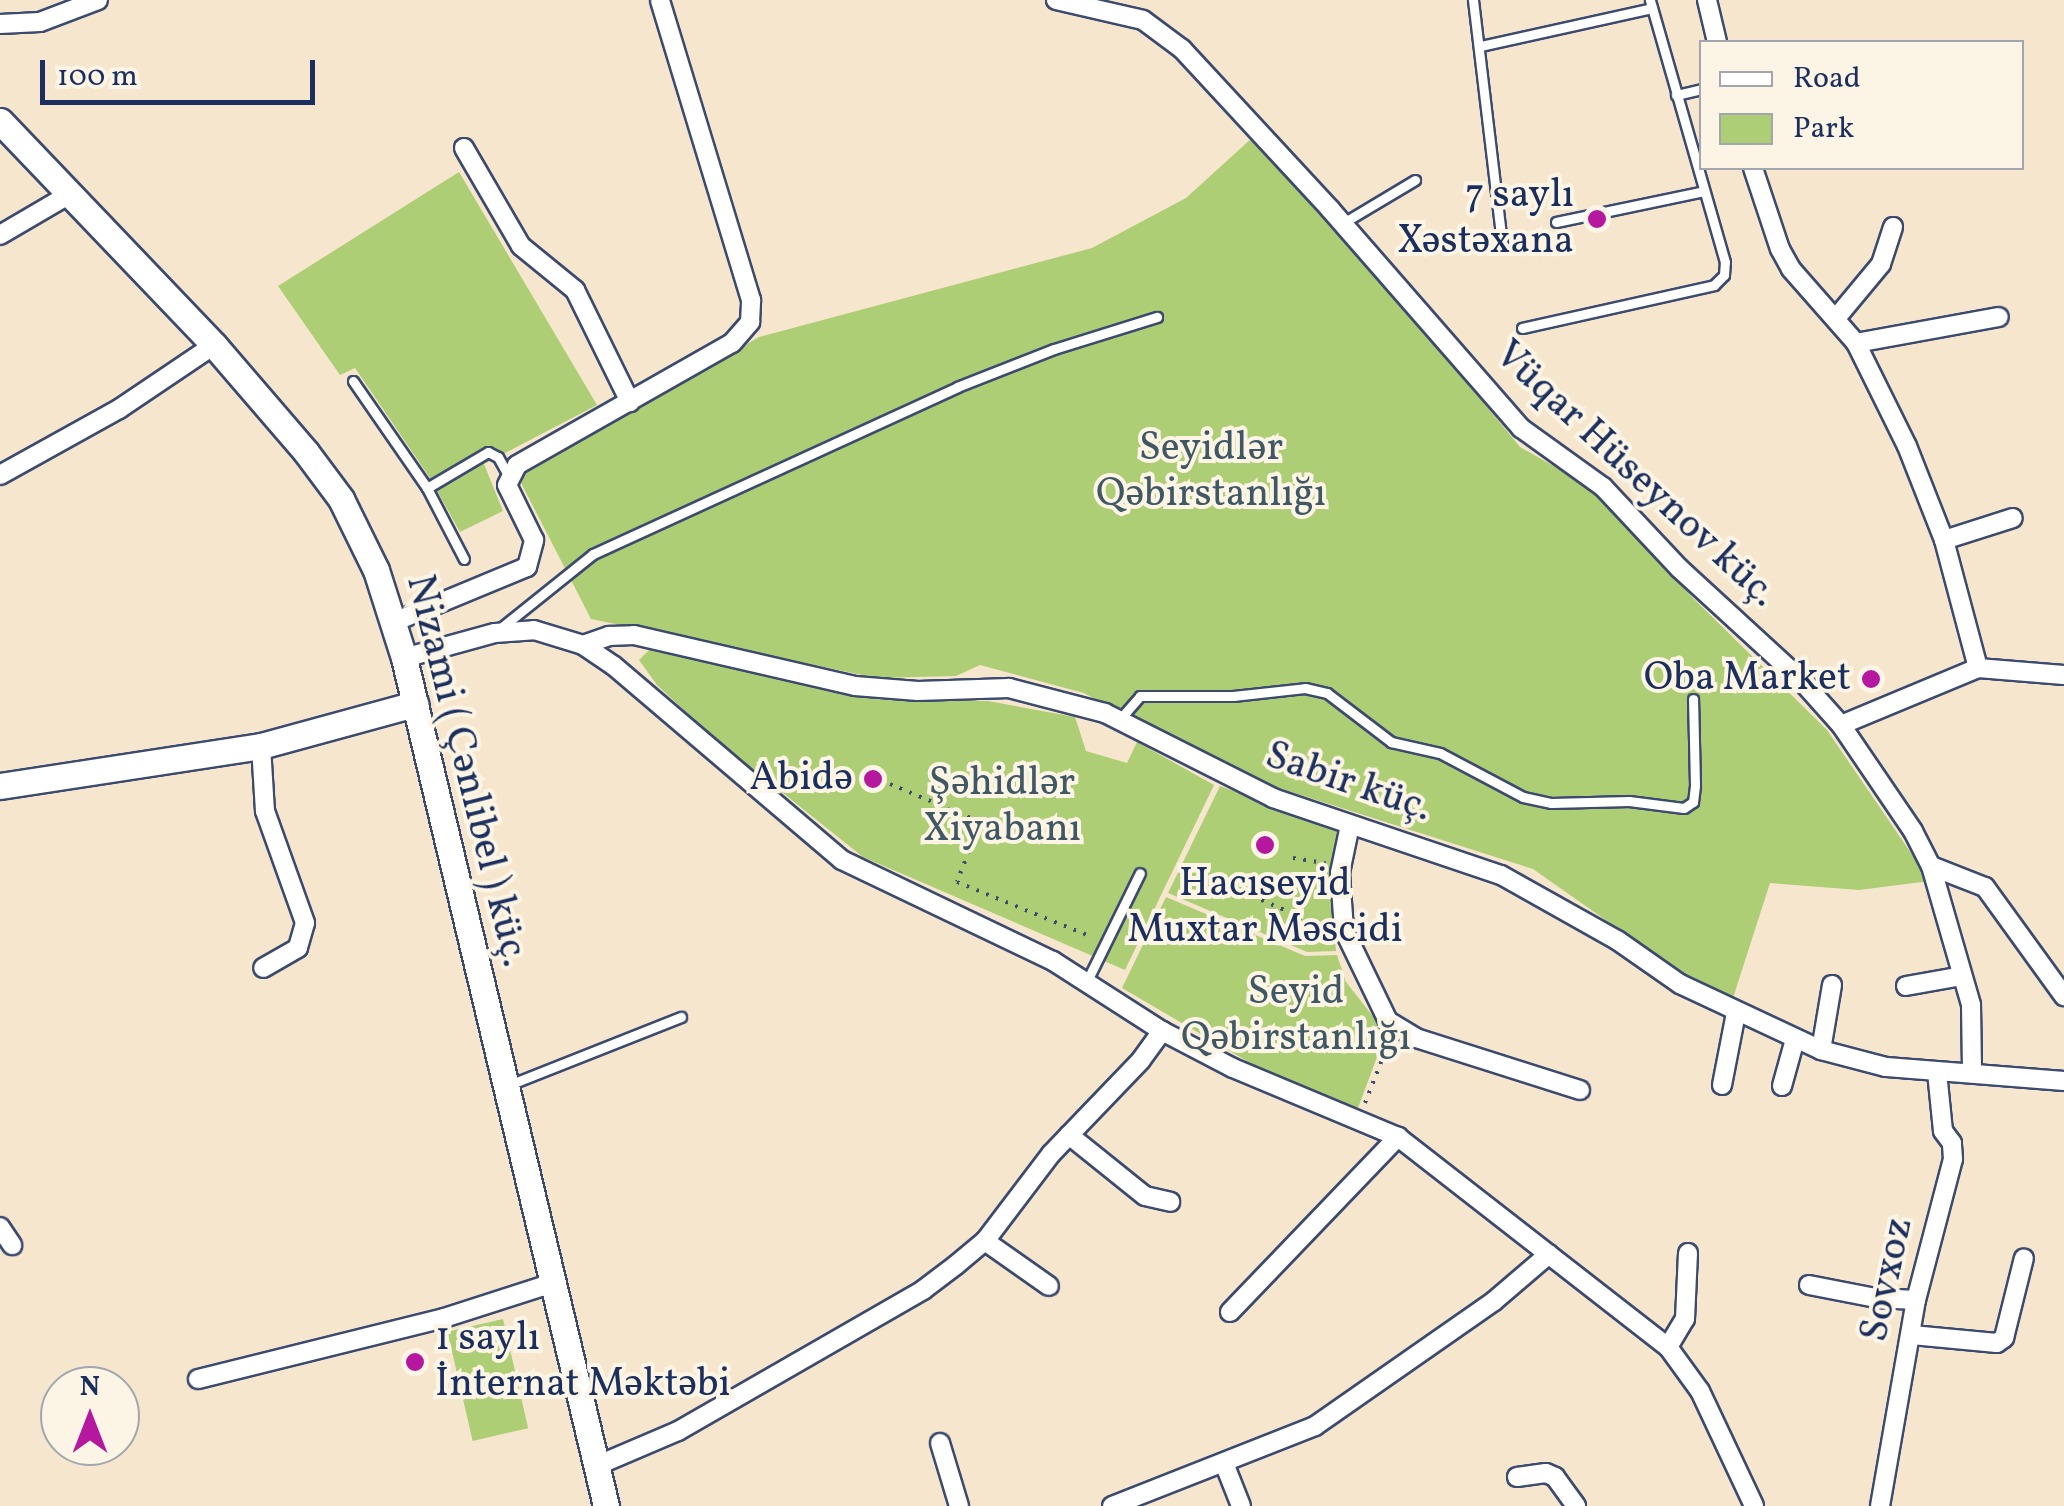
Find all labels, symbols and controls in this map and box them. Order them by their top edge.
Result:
scale bar [45,40,320,102]
legend [1699,40,2024,170]
text: 100 m [57,56,138,98]
text: Road [1793,58,1861,100]
text: Park [1793,108,1854,150]
place label: 7 saylı Xəstəxana [1397,172,1574,266]
marker: 7 saylı Xəstəxana [1584,206,1610,232]
street label: Vüqar Hüseynov küç. [1483,331,1787,619]
park label: Seyidlər Qəbirstanlığı [1096,425,1326,519]
street label: Nizami ( Çənlibel ) küç. [394,570,538,972]
place label: Oba Market [1644,655,1851,703]
marker: Oba Market [1860,668,1882,690]
street label: Sabir küç. [1259,732,1437,834]
place label: Abidə [749,755,853,803]
park label: Şəhidlər Xiyabanı [923,760,1081,854]
marker: Abidə [862,768,884,790]
marker: Hacıseyid Muxtar Məscidi [1254,834,1276,856]
place label: Hacıseyid Muxtar Məscidi [1127,861,1403,955]
park label: Seyid Qəbirstanlığı [1181,969,1411,1063]
street label: Sovxoz [1851,1214,1925,1346]
place label: 1 saylı İnternat Məktəbi [435,1315,731,1409]
marker: 1 saylı İnternat Məktəbi [404,1351,426,1373]
north arrow [40,1366,140,1466]
text: N [80,1368,100,1407]

